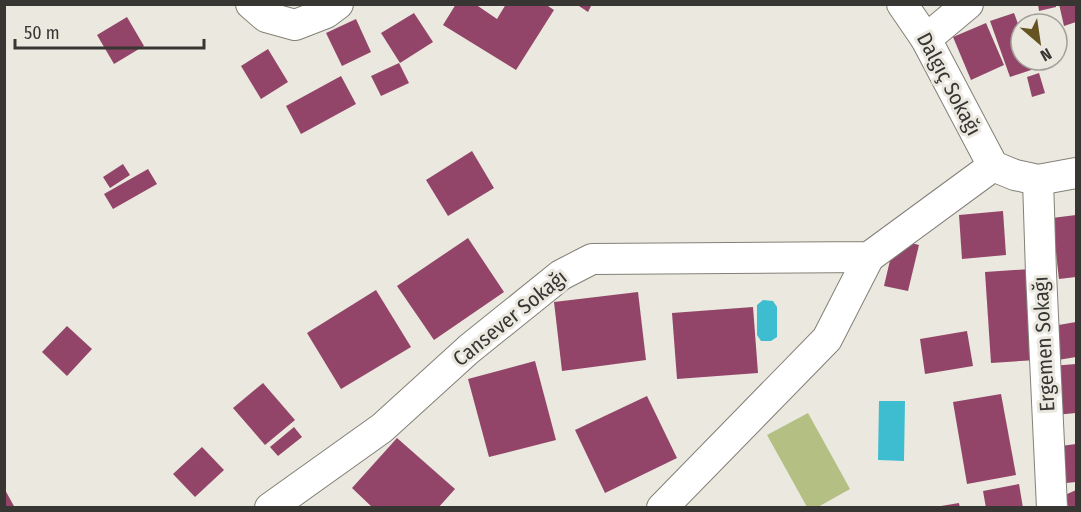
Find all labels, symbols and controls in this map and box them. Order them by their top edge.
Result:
scale bar [15,12,204,50]
north arrow [1009,12,1069,72]
text: 50 m [24,22,60,44]
street label: Dalgıç Sokağı [911,28,987,140]
text: N [1037,44,1055,65]
street label: Cansever Sokağı [448,264,572,372]
street label: Ergemen Sokağı [1027,276,1061,412]

